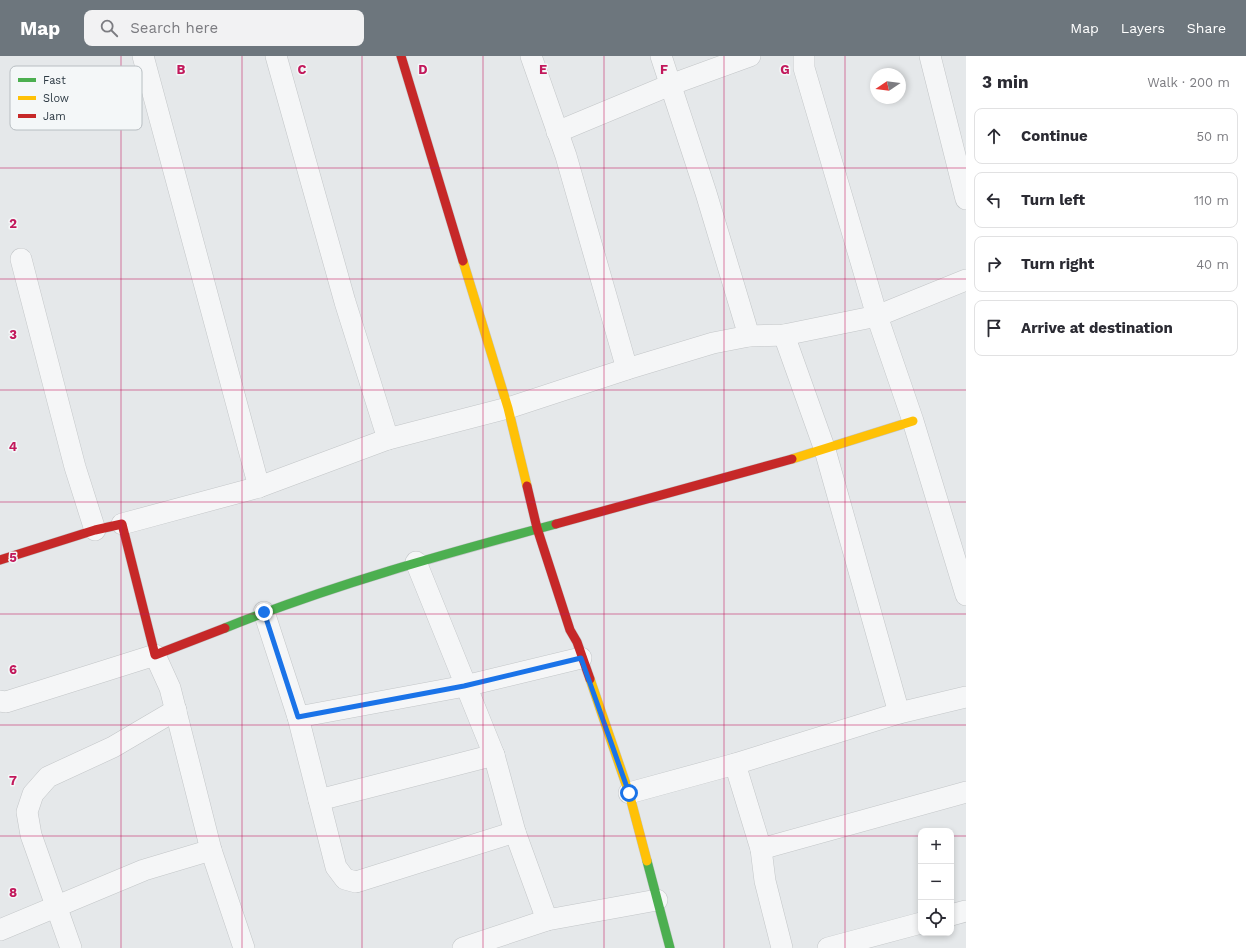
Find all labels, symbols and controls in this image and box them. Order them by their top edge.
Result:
search box [84,10,364,46]
text: Map [20,17,60,40]
icon: search [98,17,120,39]
text: Search here [130,19,218,37]
text: Map [1070,20,1099,36]
text: Layers [1121,20,1165,36]
text: Share [1187,20,1226,36]
text: B [177,62,186,77]
text: C [298,62,307,77]
text: D [418,62,428,77]
text: E [539,62,547,77]
text: F [660,62,668,77]
text: G [780,62,790,77]
legend [10,66,142,130]
north arrow [870,68,906,104]
text: 3 min [982,72,1028,92]
text: Fast [43,74,66,87]
text: Walk · 200 m [1147,75,1230,90]
text: Slow [43,92,69,105]
text: Jam [43,110,66,123]
icon: ahead [983,125,1005,147]
text: Continue [1021,127,1088,145]
text: 50 m [1197,129,1229,144]
icon: left [983,189,1005,211]
text: Turn left [1021,191,1085,209]
text: 110 m [1194,193,1229,208]
text: 2 [9,216,17,231]
icon: right [983,253,1005,275]
text: Turn right [1021,255,1094,273]
text: 40 m [1196,257,1229,272]
icon: arrive [983,317,1005,339]
text: Arrive at destination [1021,319,1173,337]
text: 3 [9,327,17,342]
text: 4 [9,439,18,454]
text: 5 [9,550,17,565]
route end [255,603,273,621]
text: 6 [9,662,17,677]
text: 7 [9,773,17,788]
route start [620,784,638,802]
map controls [918,828,954,936]
button: + [918,828,954,864]
button: − [918,864,954,900]
text: 8 [9,885,17,900]
button: locate [918,900,954,936]

